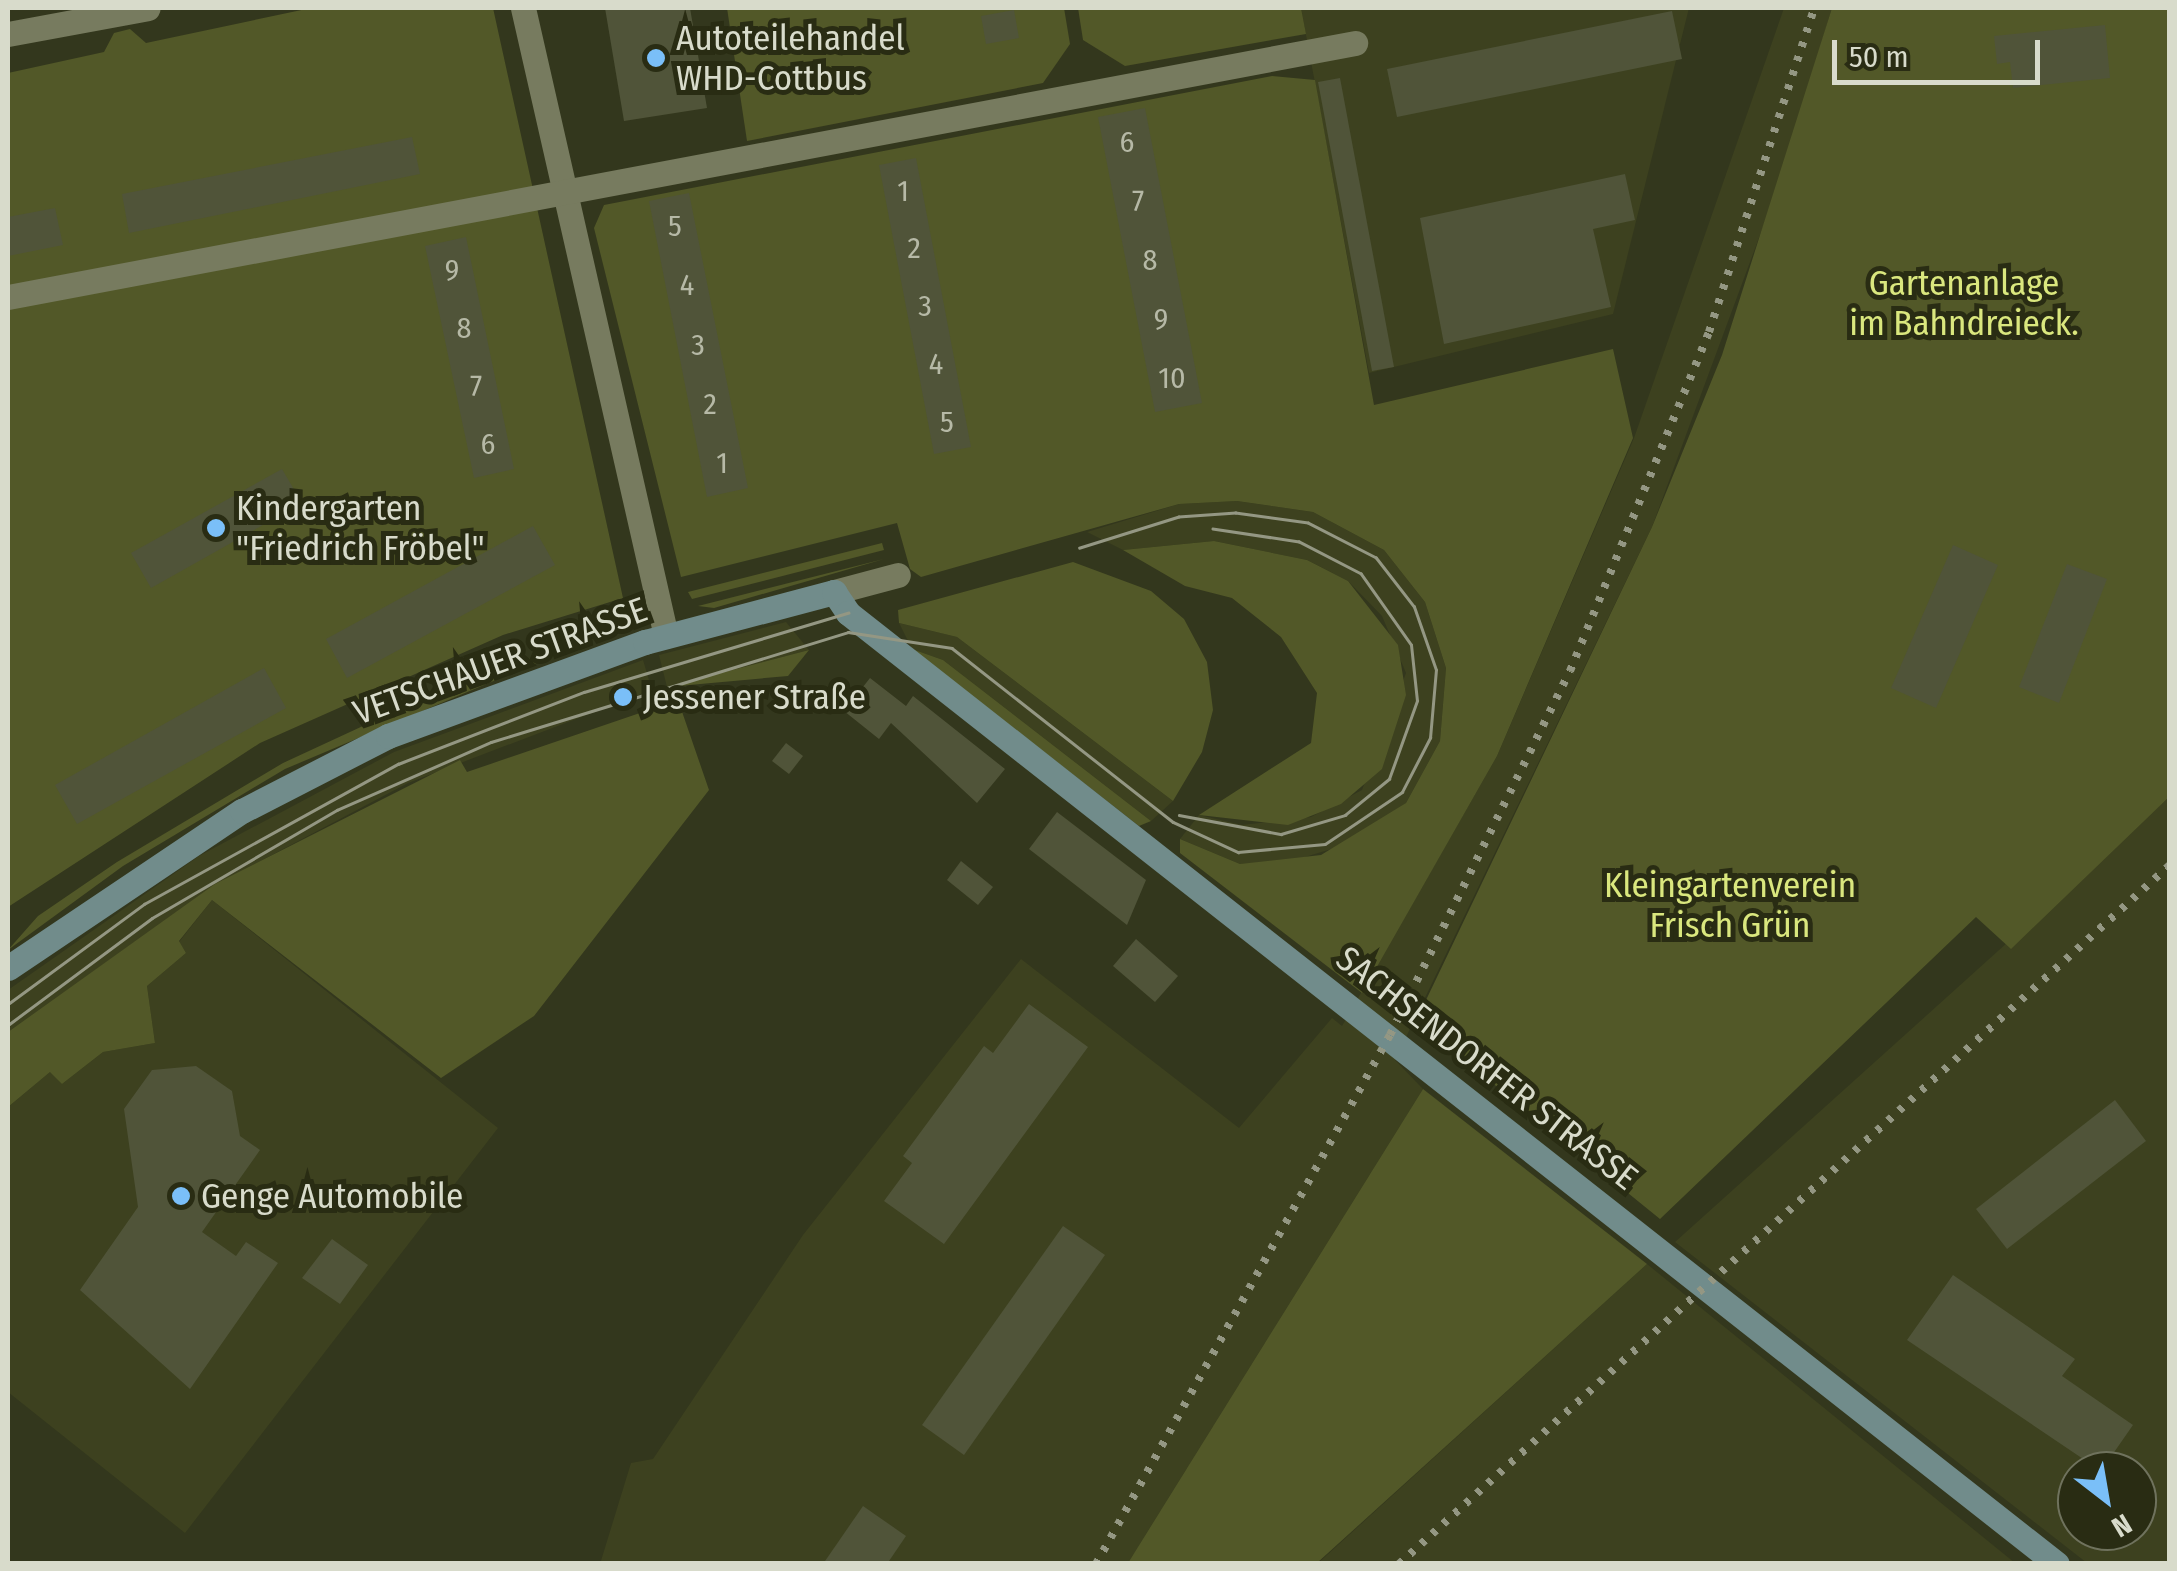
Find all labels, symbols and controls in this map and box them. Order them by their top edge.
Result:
place label: Autoteilehandel WHD-Cottbus [676,17,905,99]
scale bar [1837,20,2044,82]
text: 50 m [1849,39,1909,75]
marker: Autoteilehandel WHD-Cottbus [645,47,667,69]
house number: 6 [1120,124,1134,160]
house number: 1 [897,173,909,209]
house number: 7 [1132,183,1144,219]
house number: 5 [668,208,682,244]
house number: 2 [907,230,921,266]
house number: 8 [1143,242,1157,278]
house number: 9 [445,252,459,288]
park label: Gartenanlage im Bahndreieck. [1849,262,2079,344]
house number: 4 [680,267,694,303]
house number: 3 [918,288,932,324]
house number: 9 [1154,301,1168,337]
house number: 8 [457,310,471,346]
house number: 3 [691,327,705,363]
house number: 4 [929,346,943,382]
house number: 10 [1158,360,1186,396]
house number: 7 [470,368,482,404]
house number: 2 [703,386,717,422]
house number: 5 [940,404,954,440]
house number: 6 [481,426,495,462]
house number: 1 [716,445,728,481]
place label: Kindergarten "Friedrich Fröbel" [236,487,485,569]
marker: Kindergarten "Friedrich Fröbel" [205,517,227,539]
street label: VETSCHAUER STRASSE [347,588,653,734]
place label: Jessener Straße [643,676,866,718]
marker: Jessener Straße [612,686,634,708]
park label: Kleingartenverein Frisch Grün [1604,864,1856,946]
street label: SACHSENDORFER STRASSE [1328,937,1646,1199]
place label: Genge Automobile [201,1175,463,1217]
marker: Genge Automobile [170,1185,192,1207]
north arrow [2057,1451,2157,1551]
text: N [2106,1507,2137,1544]

